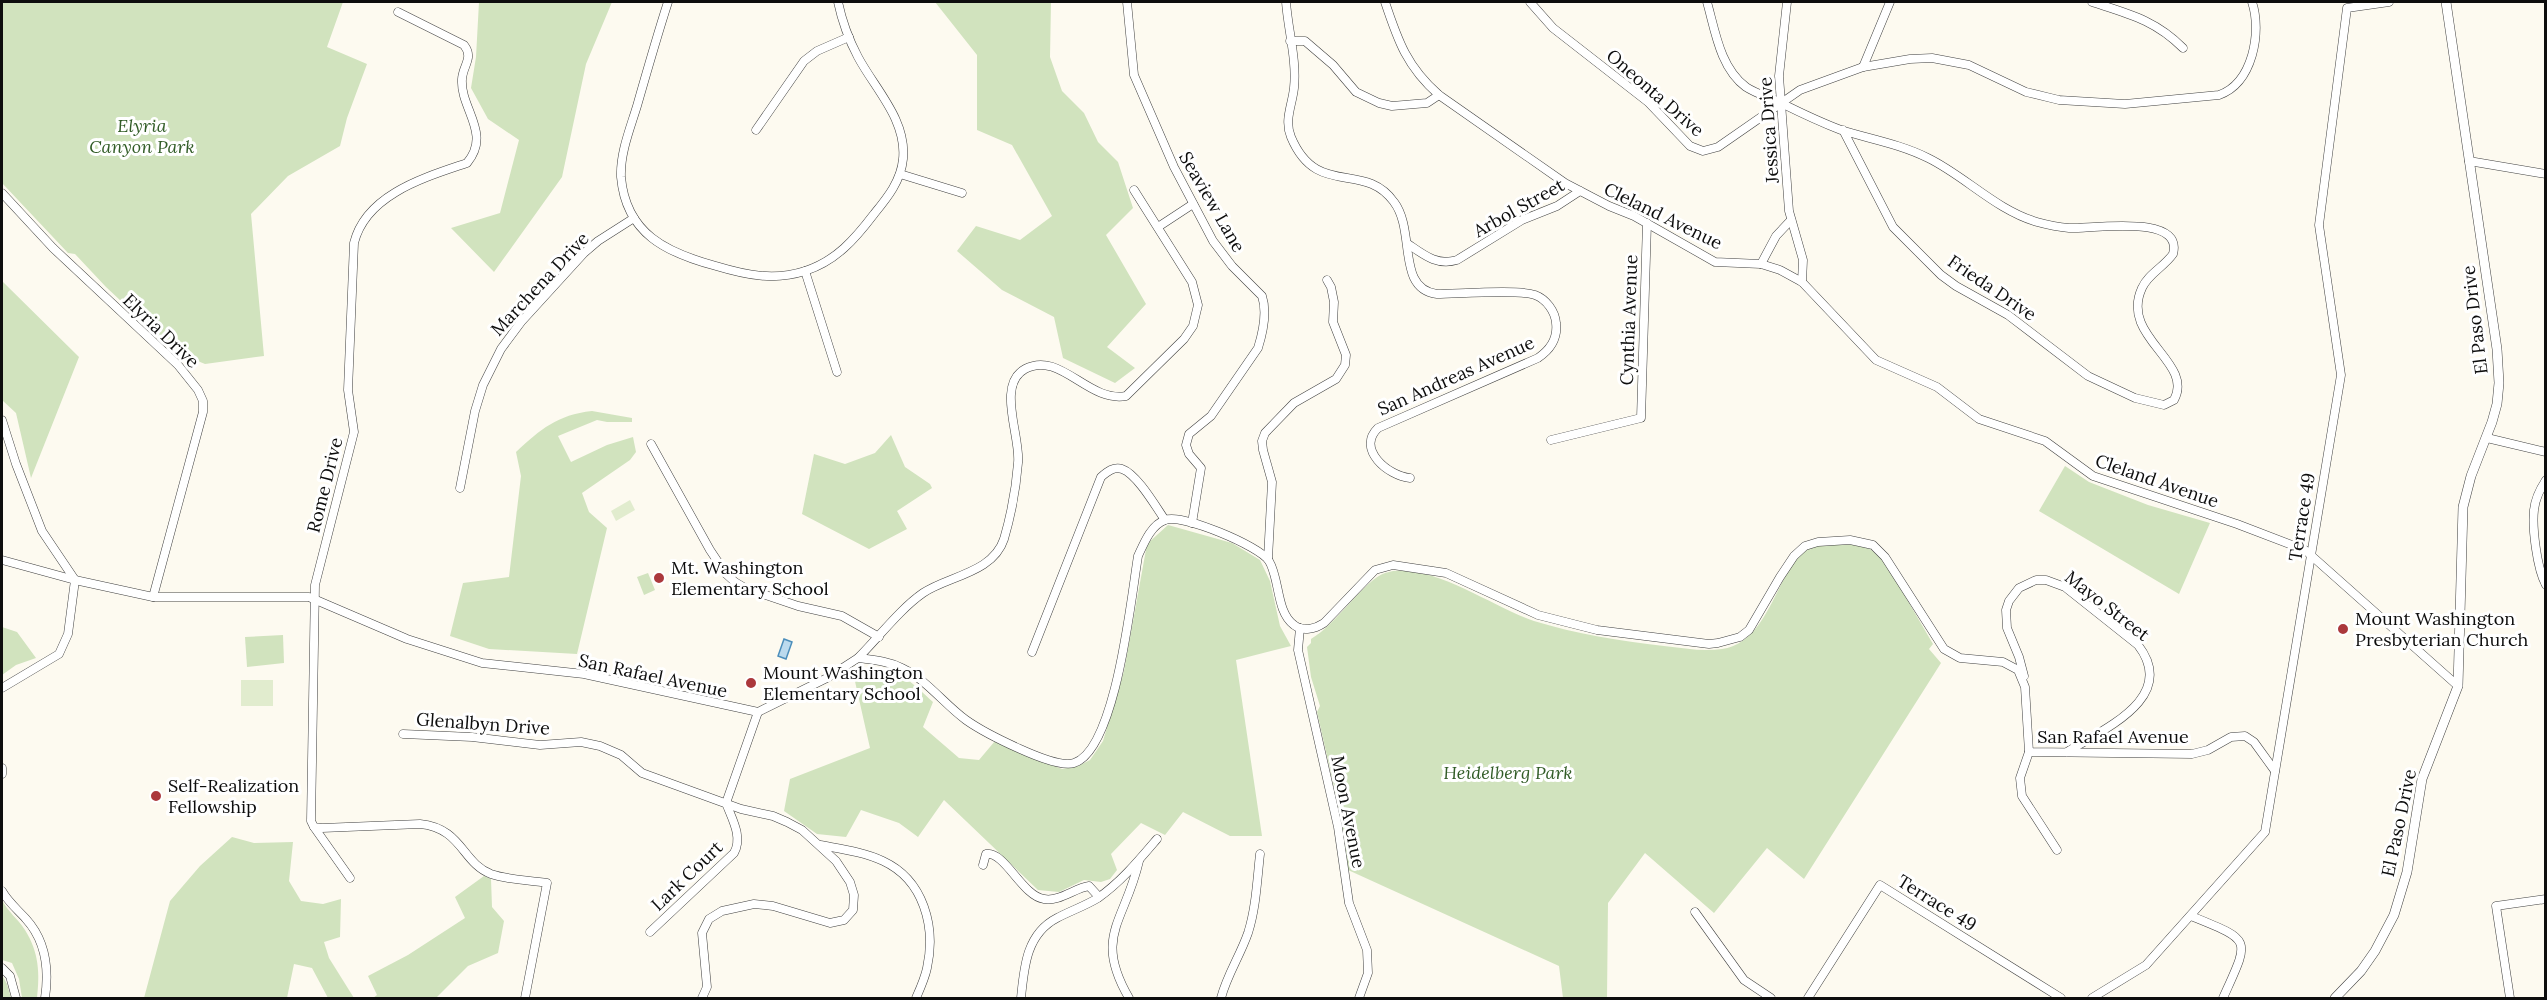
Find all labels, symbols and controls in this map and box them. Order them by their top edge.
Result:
street label: Oneonta Drive [1602,44,1709,142]
street label: Jessica Drive [1753,76,1784,185]
park label: Elyria Canyon Park [89,114,195,158]
street label: Seaview Lane [1174,147,1251,257]
street label: Arbol Street [1468,173,1568,243]
street label: Cleland Avenue [1600,177,1726,254]
street label: Marchena Drive [486,227,594,340]
street label: Frieda Drive [1944,250,2041,326]
street label: Cynthia Avenue [1615,254,1642,386]
street label: El Paso Drive [2456,264,2493,376]
street label: Elyria Drive [118,289,205,373]
street label: San Andreas Avenue [1374,331,1538,420]
street label: Rome Drive [302,435,348,535]
street label: Cleland Avenue [2092,449,2222,512]
street label: Terrace 49 [2283,471,2320,563]
place label: Mt. Washington Elementary School [671,556,829,600]
street label: Mayo Street [2060,565,2154,646]
marker: Mt. Washington Elementary School [652,571,666,585]
place label: Mount Washington Presbyterian Church [2355,607,2528,651]
marker: Mount Washington Presbyterian Church [2336,622,2350,636]
street label: San Rafael Avenue [577,649,730,703]
place label: Mount Washington Elementary School [763,661,923,705]
marker: Mount Washington Elementary School [744,676,758,690]
street label: Glenalbyn Drive [415,707,551,740]
street label: San Rafael Avenue [2037,725,2189,748]
street label: Moon Avenue [1326,754,1371,870]
park label: Heidelberg Park [1443,761,1573,784]
street label: El Paso Drive [2376,767,2421,879]
place label: Self-Realization Fellowship [168,774,299,818]
marker: Self-Realization Fellowship [149,789,163,803]
street label: Lark Court [646,836,727,916]
street label: Terrace 49 [1893,869,1981,936]

